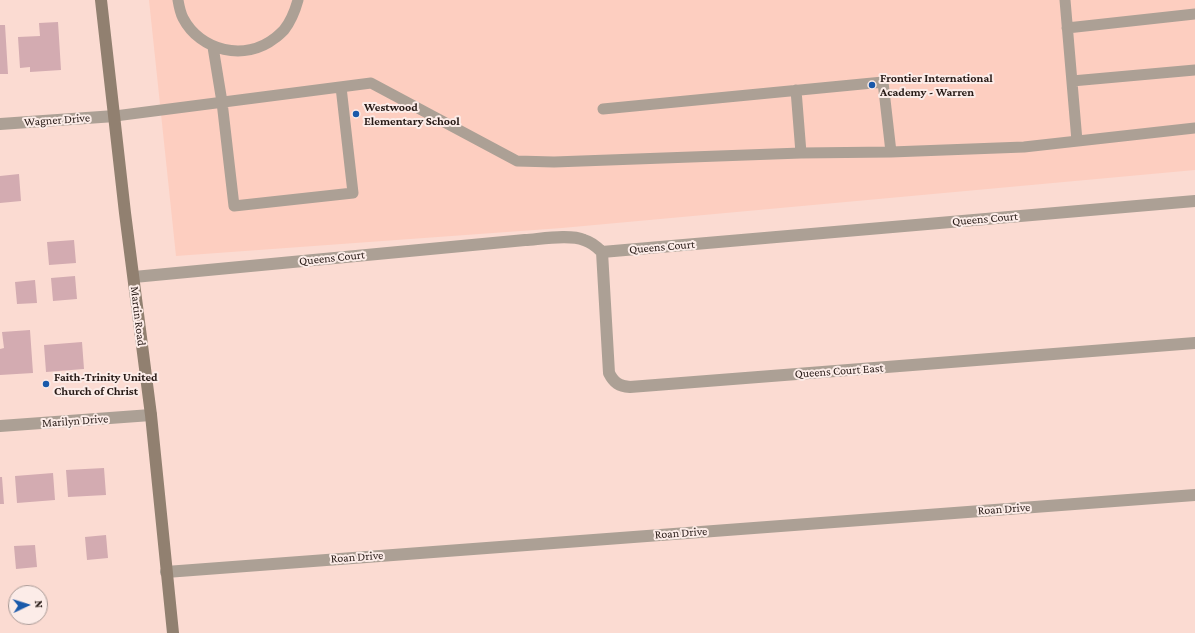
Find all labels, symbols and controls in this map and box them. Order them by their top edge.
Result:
place label: Frontier International Academy - Warren [880,71,993,99]
marker: Frontier International Academy - Warren [867,80,877,90]
place label: Westwood Elementary School [364,100,460,128]
marker: Westwood Elementary School [351,109,361,119]
street label: Wagner Drive [23,111,91,129]
street label: Queens Court [952,209,1018,229]
street label: Queens Court [629,237,695,257]
street label: Queens Court [298,247,366,269]
street label: Martin Road [127,285,149,347]
street label: Queens Court East [794,361,884,381]
place label: Faith-Trinity United Church of Christ [54,370,158,398]
marker: Faith-Trinity United Church of Christ [41,379,51,389]
street label: Marilyn Drive [41,412,109,430]
street label: Roan Drive [977,500,1031,518]
street label: Roan Drive [654,524,708,542]
street label: Roan Drive [330,548,384,566]
north arrow [8,585,48,625]
text: N [33,600,45,608]

